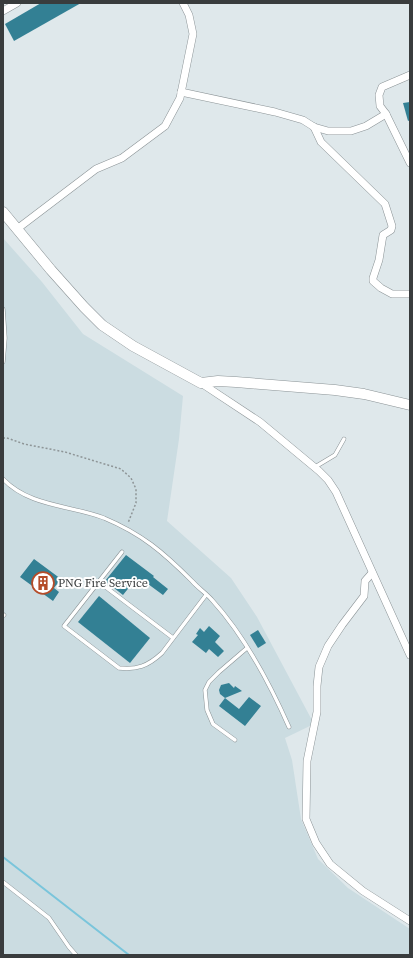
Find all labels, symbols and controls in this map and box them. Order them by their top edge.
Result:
building icon: PNG Fire Service [30,570,56,596]
place label: PNG Fire Service [58,575,148,591]

